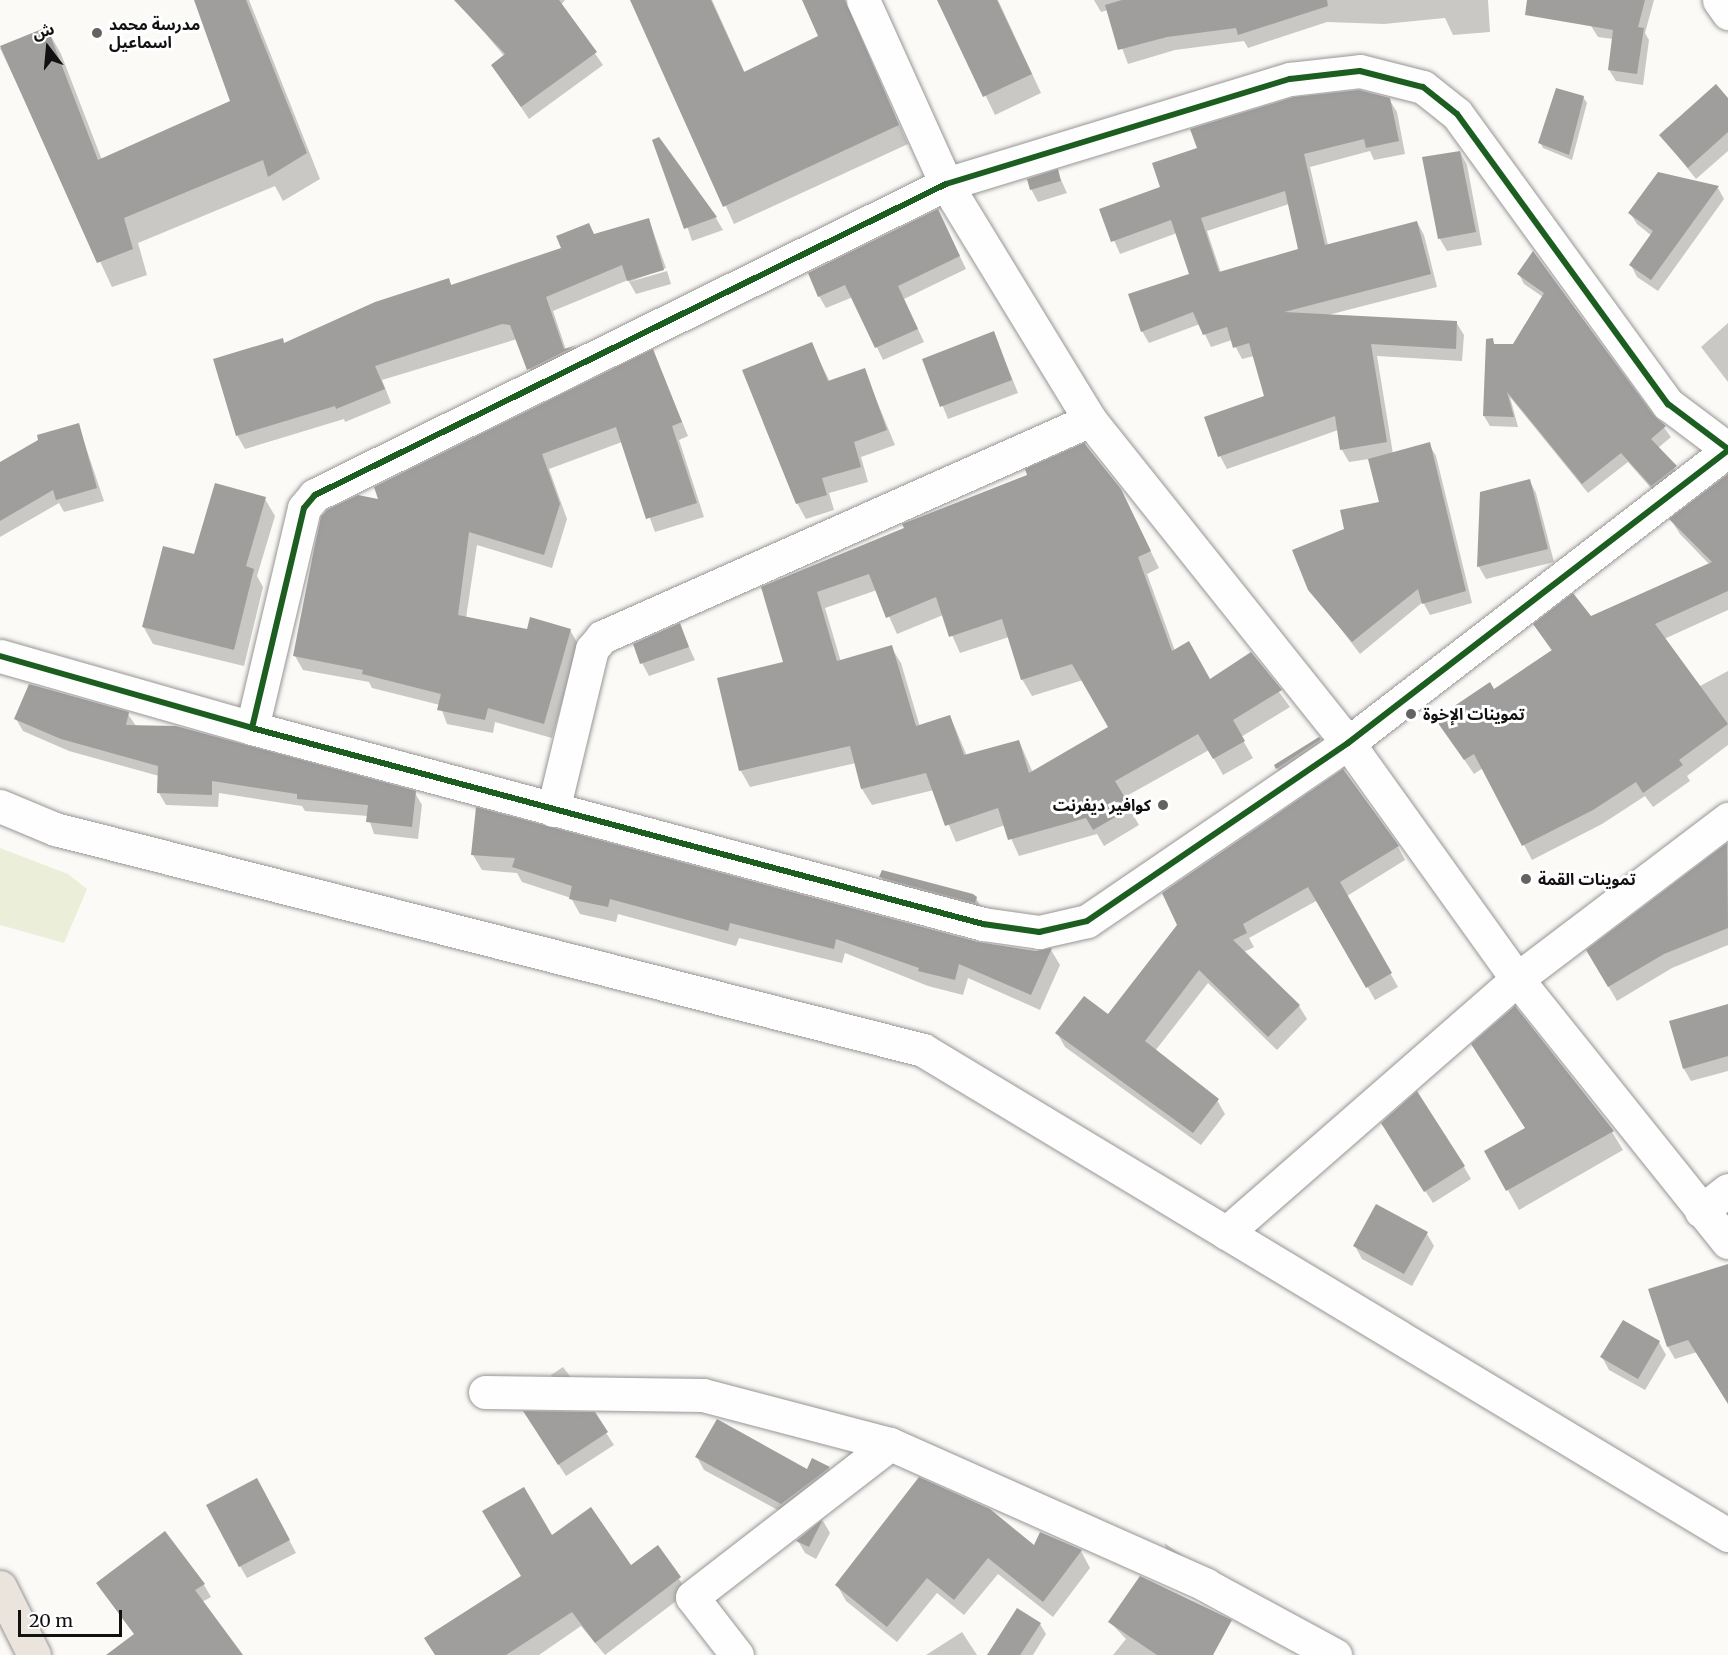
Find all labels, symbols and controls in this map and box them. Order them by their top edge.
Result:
place label: مدرسة محمد اسماعيل [109,14,200,52]
north arrow [18,18,78,78]
text: ش [30,18,56,43]
marker: مدرسة محمد اسماعيل [90,26,104,40]
place label: تموينات الإخوة [1423,704,1525,724]
marker: تموينات الإخوة [1404,707,1418,721]
place label: كوافير ديفرنت [1053,795,1151,815]
marker: كوافير ديفرنت [1156,798,1170,812]
place label: تموينات القمة [1538,869,1636,889]
marker: تموينات القمة [1519,872,1533,886]
scale bar [21,1598,124,1636]
text: 20 m [29,1609,73,1632]

